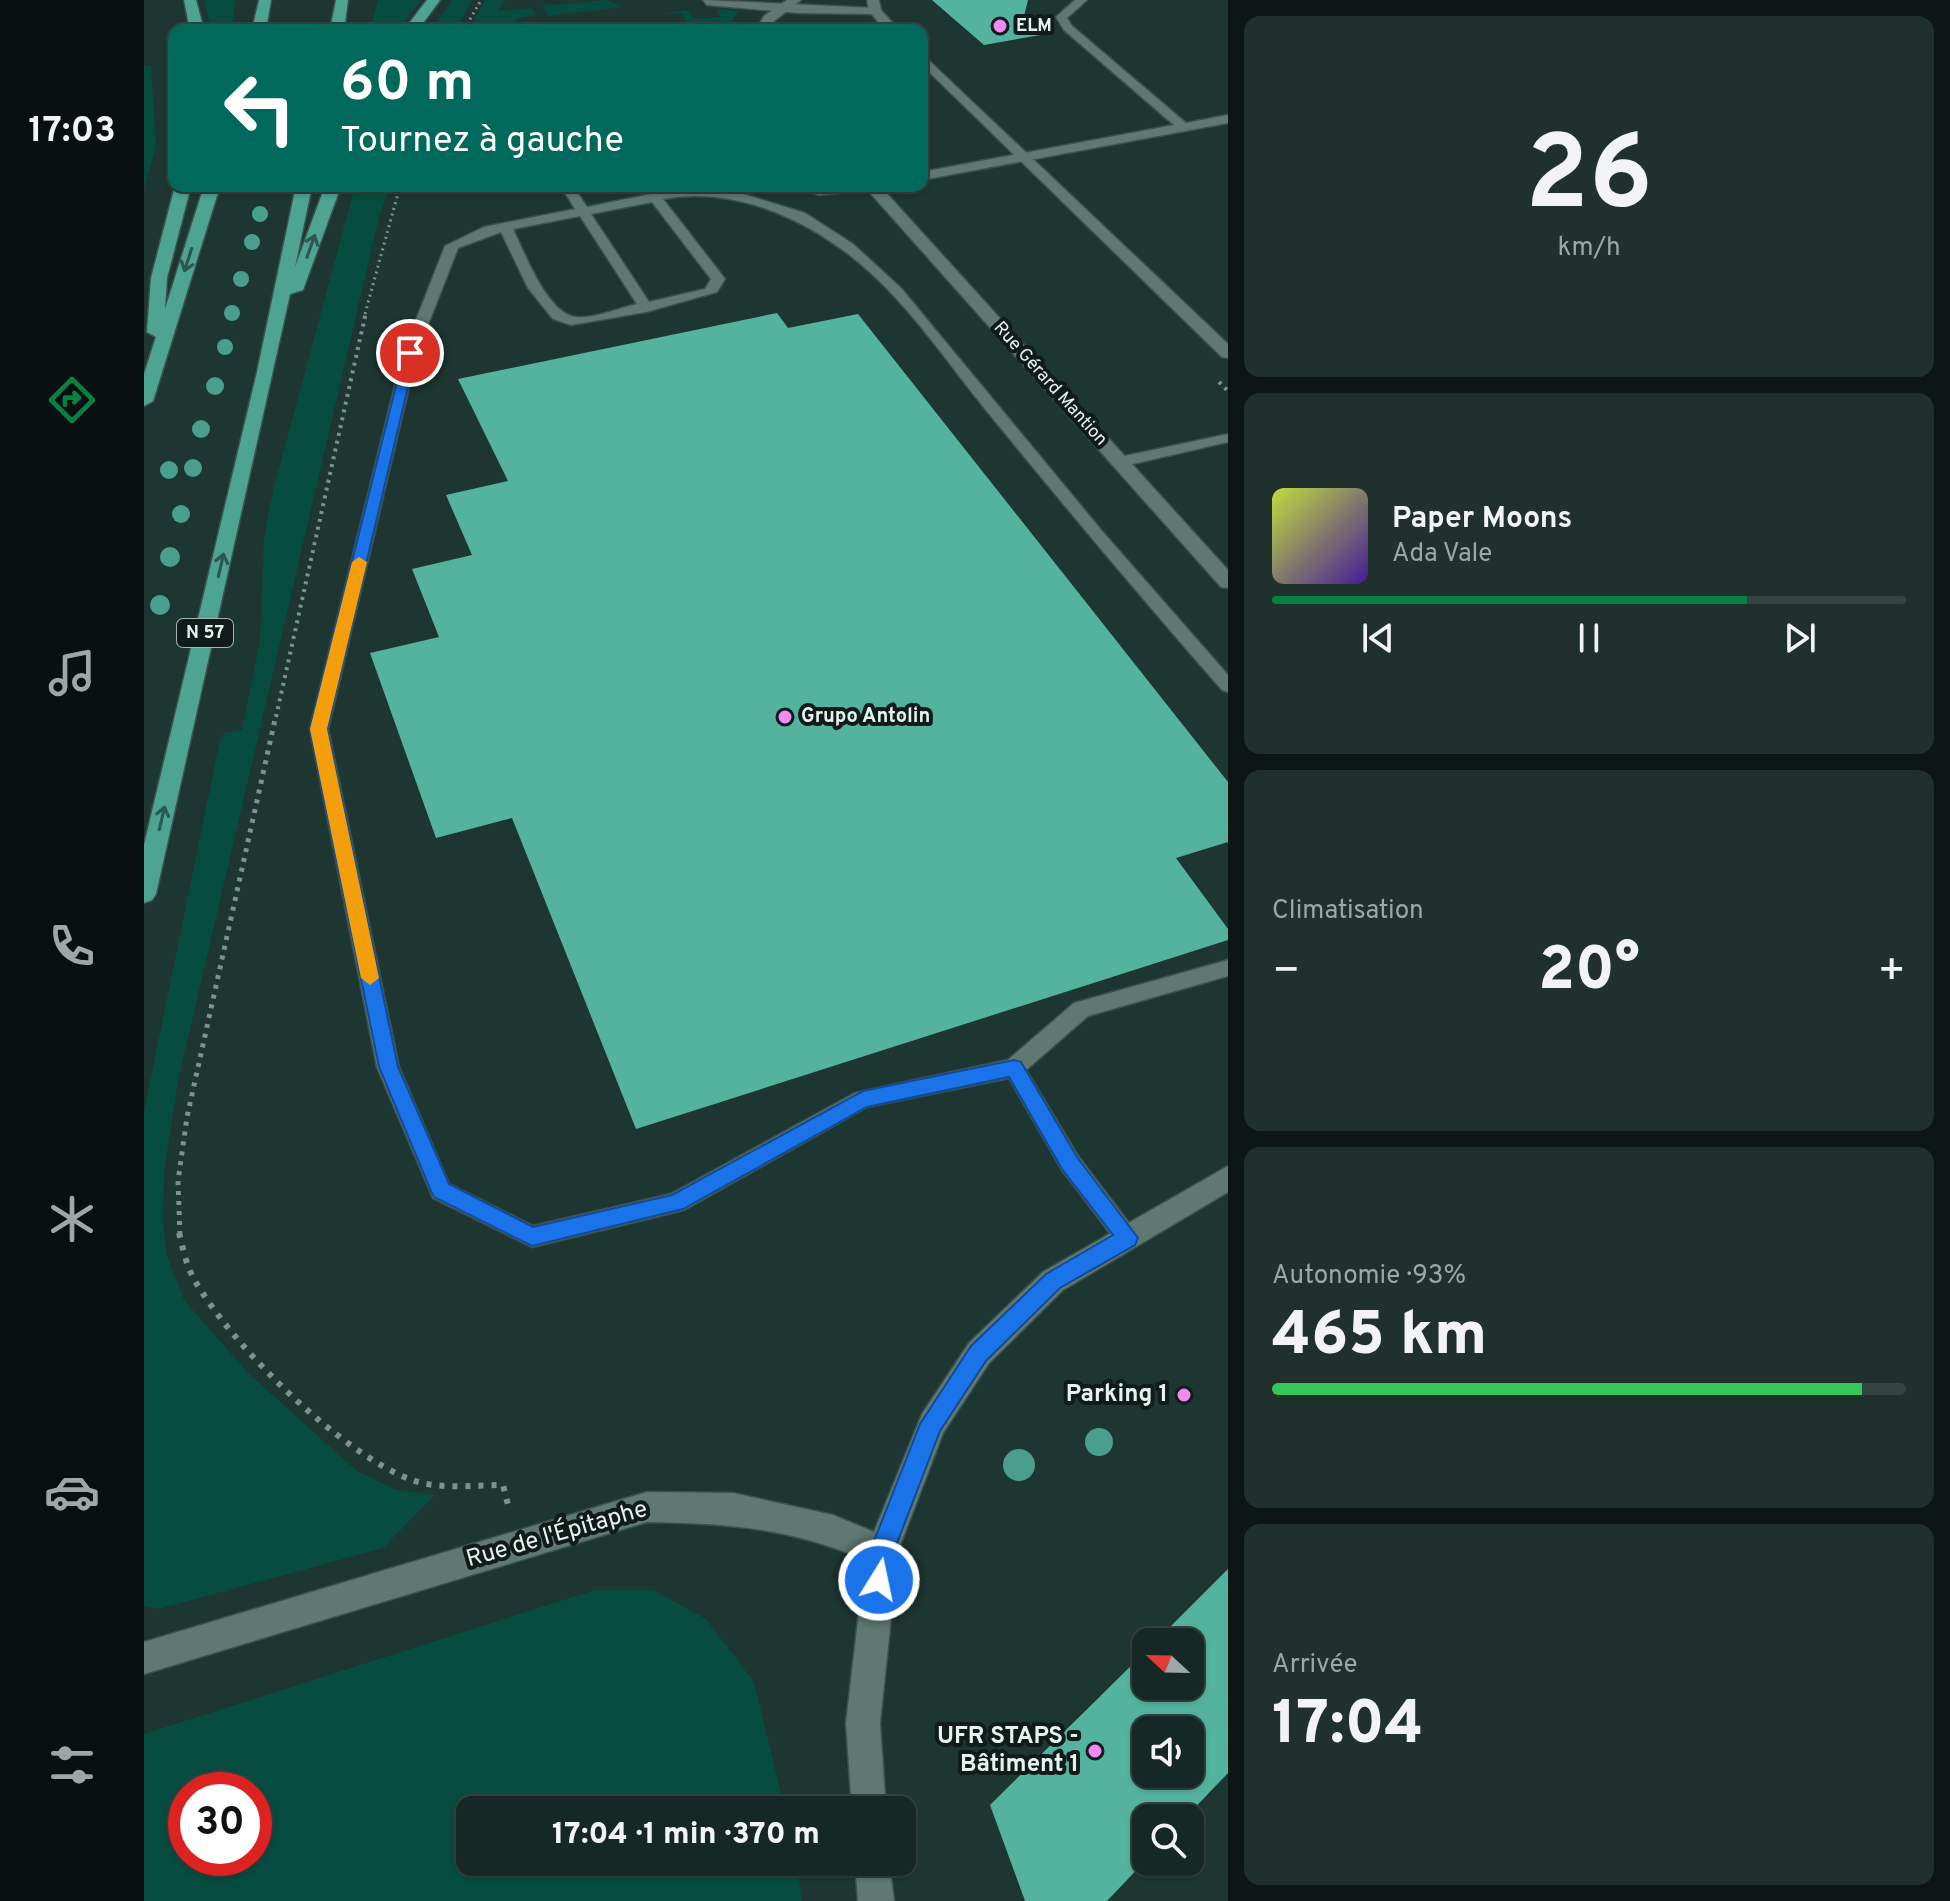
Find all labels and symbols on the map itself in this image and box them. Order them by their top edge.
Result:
place label: ELM [1016,15,1052,38]
marker: ELM [991,17,1009,35]
one-way arrow [305,233,320,258]
one-way arrow [180,247,195,273]
street label: Rue Gérard Mantion [988,317,1112,451]
pin [376,319,444,387]
one-way arrow [214,553,229,578]
road number: N 57 [177,619,233,647]
place label: Grupo Antolin [801,704,930,730]
marker: Grupo Antolin [776,708,794,726]
one-way arrow [155,806,170,832]
place label: Parking 1 [1066,1380,1168,1410]
marker: Parking 1 [1175,1386,1193,1404]
street label: Rue de l'Épitaphe [462,1493,651,1575]
position arrow [837,1538,921,1622]
north arrow [1132,1628,1204,1700]
place label: UFR STAPS - Bâtiment 1 [937,1722,1079,1780]
marker: UFR STAPS - Bâtiment 1 [1086,1742,1104,1760]
speed limit sign: 30 [168,1772,272,1876]

